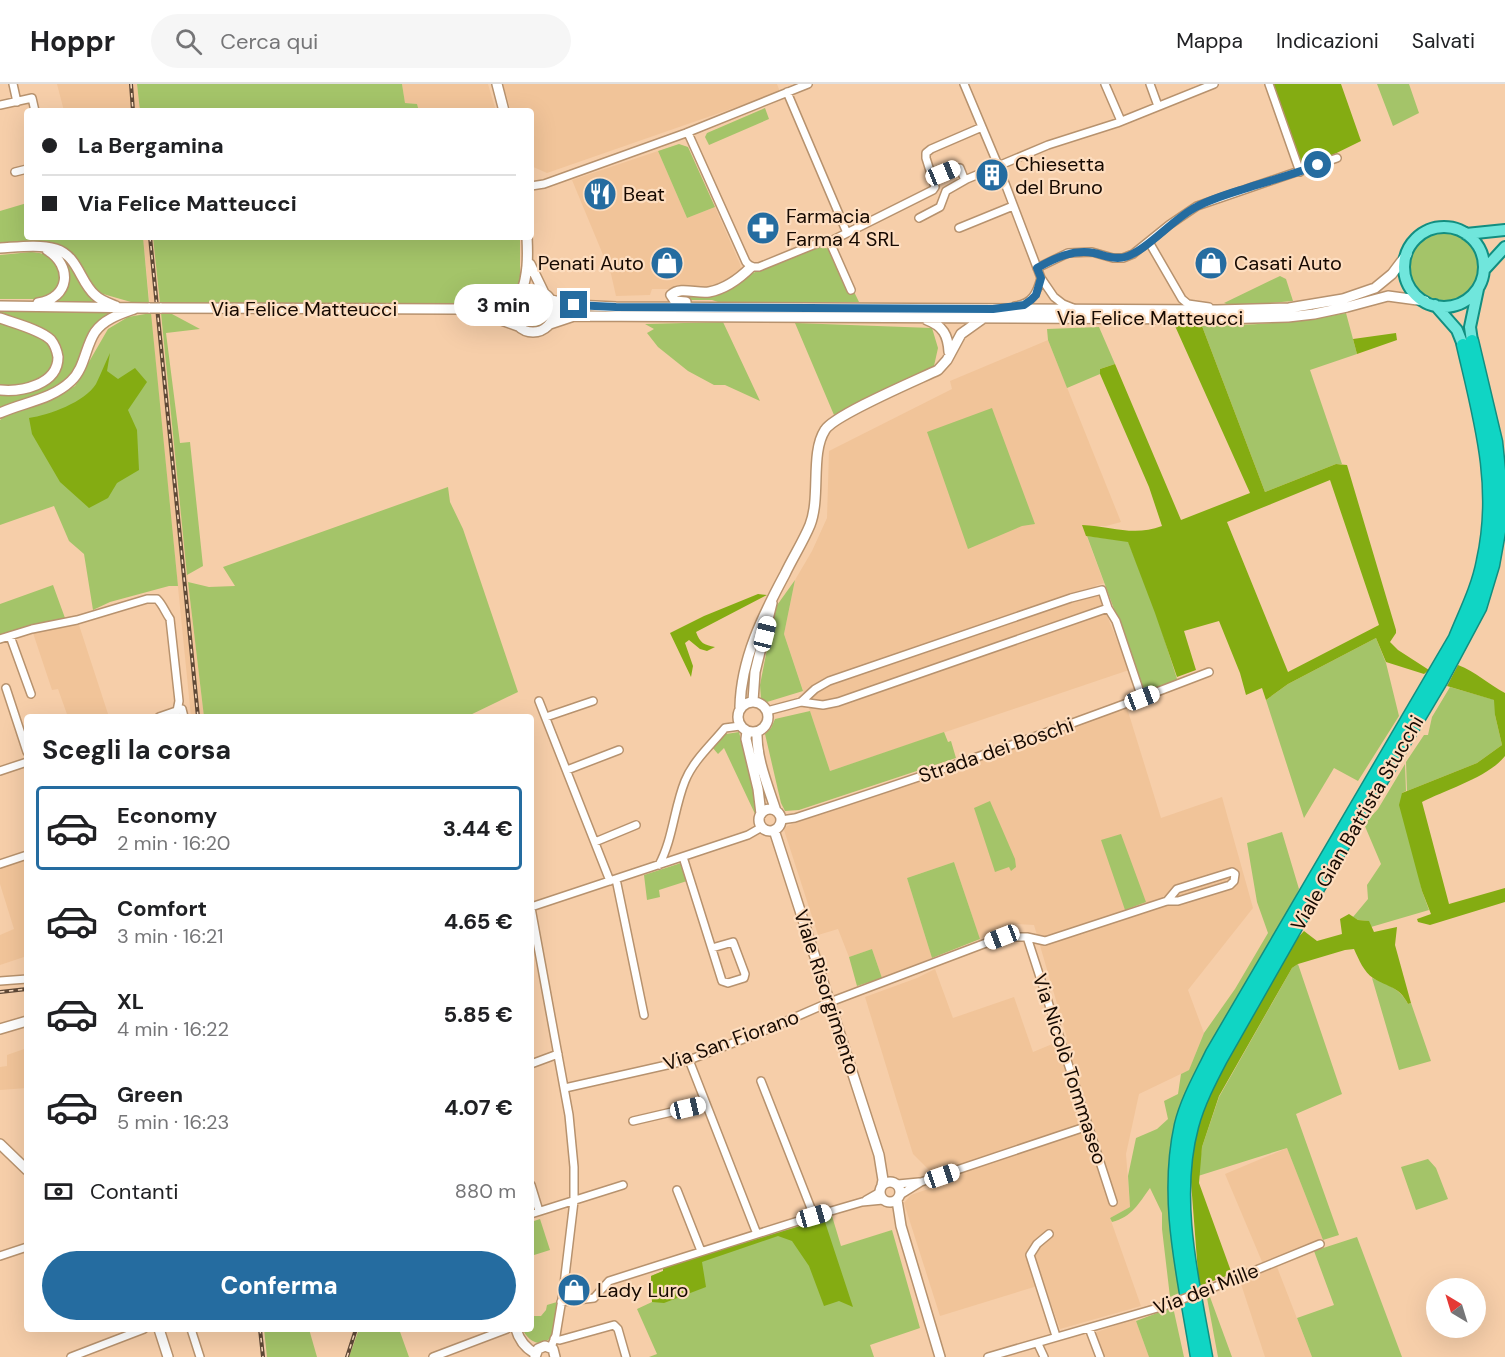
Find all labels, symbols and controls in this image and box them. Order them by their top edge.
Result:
search box [151,14,571,68]
text: Hoppr [30,23,115,60]
icon: search [172,25,205,58]
text: Cerca qui [220,27,318,56]
text: Mappa [1176,27,1243,55]
text: Indicazioni [1276,27,1379,55]
text: Salvati [1412,27,1475,55]
text: La Bergamina [78,131,224,160]
place label: Chiesetta del Bruno [1015,151,1105,200]
route start [1304,151,1331,178]
building icon: Chiesetta del Bruno [974,157,1010,193]
car [923,158,963,188]
restaurant icon: Beat [582,176,618,212]
place label: Beat [623,181,665,207]
text: Via Felice Matteucci [78,189,297,218]
place label: Farmacia Farma 4 SRL [786,203,900,252]
pharmacy icon: Farmacia Farma 4 SRL [745,210,781,246]
shop icon: Penati Auto [649,245,685,281]
shop icon: Casati Auto [1193,245,1229,281]
place label: Penati Auto [538,250,644,276]
place label: Casati Auto [1234,250,1342,276]
callout: 3 min [454,284,553,326]
route end [560,291,587,318]
text: 3 min [477,292,530,318]
street label: Via Felice Matteucci [211,296,397,322]
street label: Via Felice Matteucci [1057,305,1243,331]
car [752,614,778,654]
car [1122,683,1162,713]
street label: Strada dei Boschi [915,711,1077,789]
street label: Viale Gian Battista Stucchi [1285,711,1429,935]
text: Scegli la corsa [42,732,231,767]
icon: car [45,801,99,855]
text: Economy [117,801,217,830]
text: 3.44 € [443,814,513,843]
text: 2 min · 16:20 [117,830,230,856]
icon: car [45,894,99,948]
text: Comfort [117,894,207,923]
street label: Viale Risorgimento [788,906,866,1078]
text: 4.65 € [444,907,513,936]
car [982,922,1022,952]
text: 3 min · 16:21 [117,923,223,949]
street label: Via Nicolò Tommaseo [1027,970,1113,1168]
icon: car [45,987,99,1041]
text: XL [117,987,144,1016]
text: 5.85 € [443,1000,513,1029]
street label: Via San Fiorano [660,1003,802,1077]
text: 4 min · 16:22 [117,1016,229,1042]
icon: car [45,1080,99,1134]
text: Green [117,1080,183,1109]
text: 4.07 € [444,1093,513,1122]
car [668,1095,708,1121]
text: 5 min · 16:23 [117,1109,229,1135]
car [922,1162,962,1190]
icon: cash [42,1175,75,1208]
text: Contanti [90,1177,179,1206]
text: 880 m [455,1178,516,1204]
car [794,1202,834,1230]
button: Conferma [42,1251,516,1320]
street label: Via dei Mille [1150,1257,1262,1321]
shop icon: Lady Luro [556,1272,592,1308]
place label: Lady Luro [597,1277,688,1303]
north arrow [1426,1278,1486,1338]
map controls [1426,1278,1486,1338]

